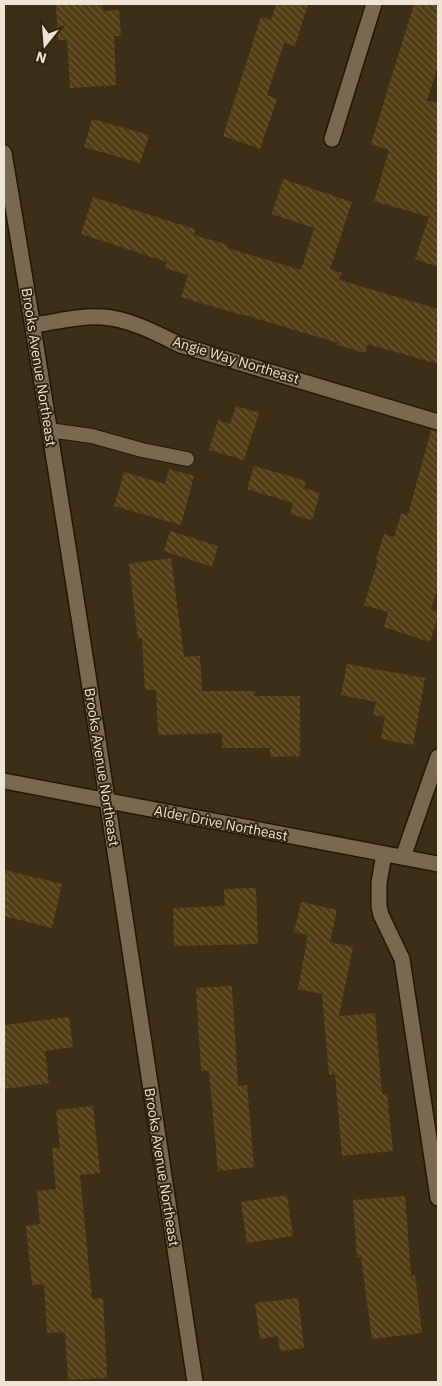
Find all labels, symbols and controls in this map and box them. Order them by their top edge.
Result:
north arrow [20,20,70,70]
text: N [34,47,49,68]
street label: Brooks Avenue Northeast [18,287,60,447]
street label: Angie Way Northeast [171,332,302,388]
street label: Brooks Avenue Northeast [81,687,123,847]
street label: Alder Drive Northeast [153,801,289,845]
street label: Brooks Avenue Northeast [141,1087,183,1247]

